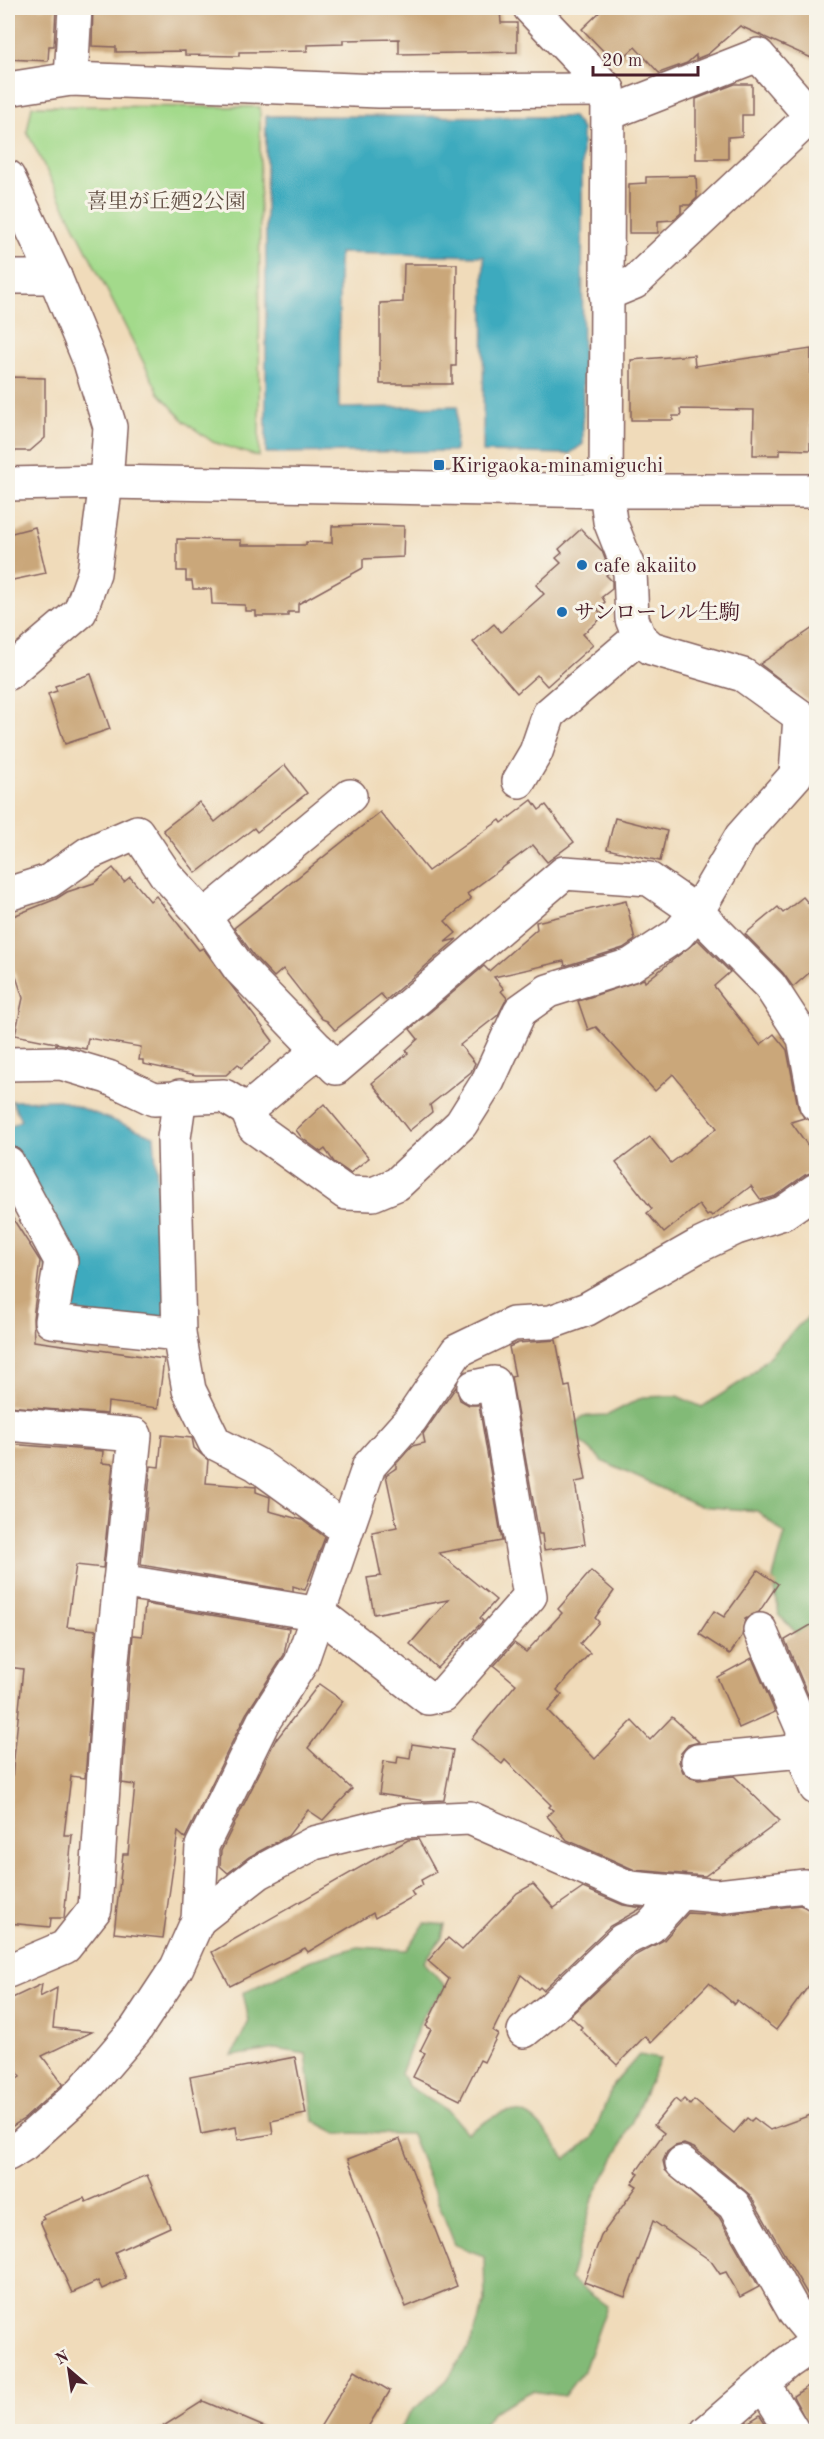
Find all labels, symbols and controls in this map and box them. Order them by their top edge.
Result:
scale bar [593,39,698,77]
text: 20 m [602,52,642,70]
park label: 喜里が丘廼2公園 [86,190,246,213]
place label: Kirigaoka-minamiguchi [451,456,663,477]
marker: Kirigaoka-minamiguchi [432,458,446,472]
place label: cafe akaiito [594,556,697,577]
marker: cafe akaiito [575,558,589,572]
place label: サンローレル生駒 [574,601,740,624]
marker: サンローレル生駒 [555,605,569,619]
north arrow [39,2340,99,2400]
text: N [53,2348,73,2369]

